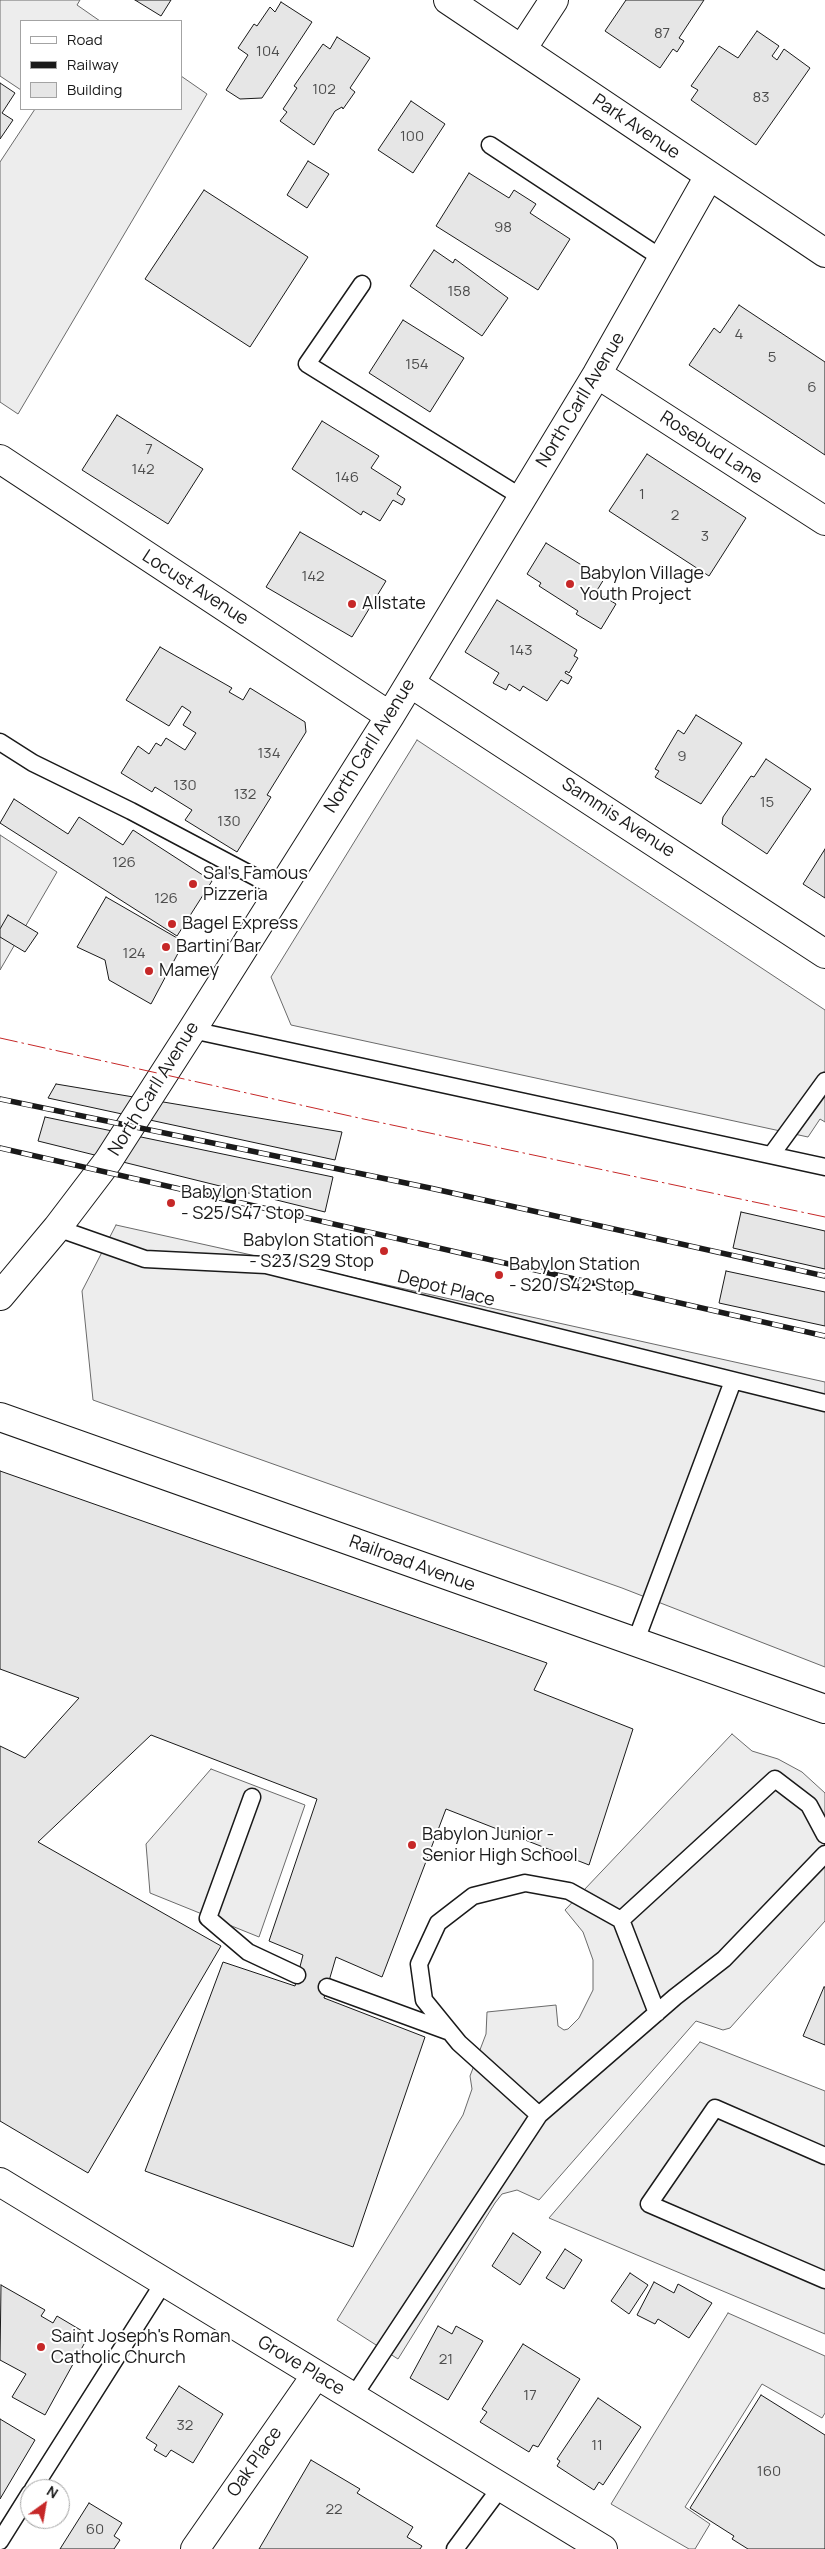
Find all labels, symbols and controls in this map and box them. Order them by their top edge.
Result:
legend [20,20,182,110]
house number: 87 [654,25,670,43]
text: Road [67,29,103,50]
house number: 104 [256,43,280,61]
text: Railway [67,54,119,75]
text: Building [67,79,122,100]
house number: 102 [312,81,336,99]
house number: 83 [752,89,770,107]
street label: Park Avenue [588,90,684,164]
house number: 100 [400,128,424,146]
house number: 98 [494,219,512,237]
house number: 158 [447,283,471,301]
house number: 4 [735,326,743,344]
street label: North Carll Avenue [532,328,630,472]
house number: 5 [768,349,776,367]
house number: 154 [405,356,429,374]
house number: 6 [807,379,817,397]
street label: Rosebud Lane [656,407,766,489]
house number: 7 [145,441,153,459]
house number: 142 [131,461,155,479]
house number: 146 [335,469,359,487]
house number: 1 [639,486,645,504]
house number: 2 [671,507,679,525]
house number: 3 [701,528,709,546]
street label: Locust Avenue [138,546,252,630]
place label: Babylon Village Youth Project [580,563,704,606]
house number: 142 [301,568,325,586]
marker: Babylon Village Youth Project [564,578,576,590]
place label: Allstate [362,593,426,615]
marker: Allstate [346,598,358,610]
house number: 143 [510,642,532,660]
street label: North Carll Avenue [320,675,420,817]
house number: 134 [258,745,280,763]
house number: 9 [677,748,687,766]
street label: Sammis Avenue [557,773,679,863]
house number: 130 [173,777,197,795]
house number: 132 [234,786,256,804]
house number: 15 [760,794,774,812]
house number: 130 [217,813,241,831]
house number: 126 [112,854,136,872]
place label: Sal's Famous Pizzeria [203,863,308,906]
marker: Sal's Famous Pizzeria [187,878,199,890]
house number: 126 [154,890,178,908]
place label: Bagel Express [182,913,298,935]
marker: Bagel Express [166,918,178,930]
place label: Bartini Bar [176,936,261,958]
marker: Bartini Bar [160,941,172,953]
house number: 124 [123,945,145,963]
place label: Mamey [159,960,219,982]
marker: Mamey [143,965,155,977]
street label: North Carll Avenue [104,1018,204,1160]
place label: Babylon Station - S25/S47 Stop [181,1182,312,1224]
marker: Babylon Station - S25/S47 Stop [165,1197,177,1209]
place label: Babylon Station - S23/S29 Stop [243,1230,374,1272]
marker: Babylon Station - S23/S29 Stop [378,1245,390,1257]
place label: Babylon Station - S20/S42 Stop [509,1254,640,1296]
street label: Depot Place [395,1266,497,1312]
marker: Babylon Station - S20/S42 Stop [493,1269,505,1281]
street label: Railroad Avenue [346,1531,478,1597]
place label: Babylon Junior - Senior High School [422,1824,578,1866]
marker: Babylon Junior - Senior High School [406,1839,418,1851]
place label: Saint Joseph's Roman Catholic Church [51,2326,231,2368]
street label: Grove Place [254,2332,348,2400]
marker: Saint Joseph's Roman Catholic Church [35,2341,47,2353]
house number: 21 [439,2351,453,2369]
house number: 17 [523,2387,537,2405]
house number: 32 [177,2417,193,2435]
street label: Oak Place [223,2423,287,2501]
house number: 11 [591,2437,603,2455]
house number: 160 [757,2463,781,2481]
north arrow [20,2479,70,2529]
text: N [43,2481,62,2502]
house number: 22 [325,2501,343,2519]
house number: 60 [86,2521,104,2539]

